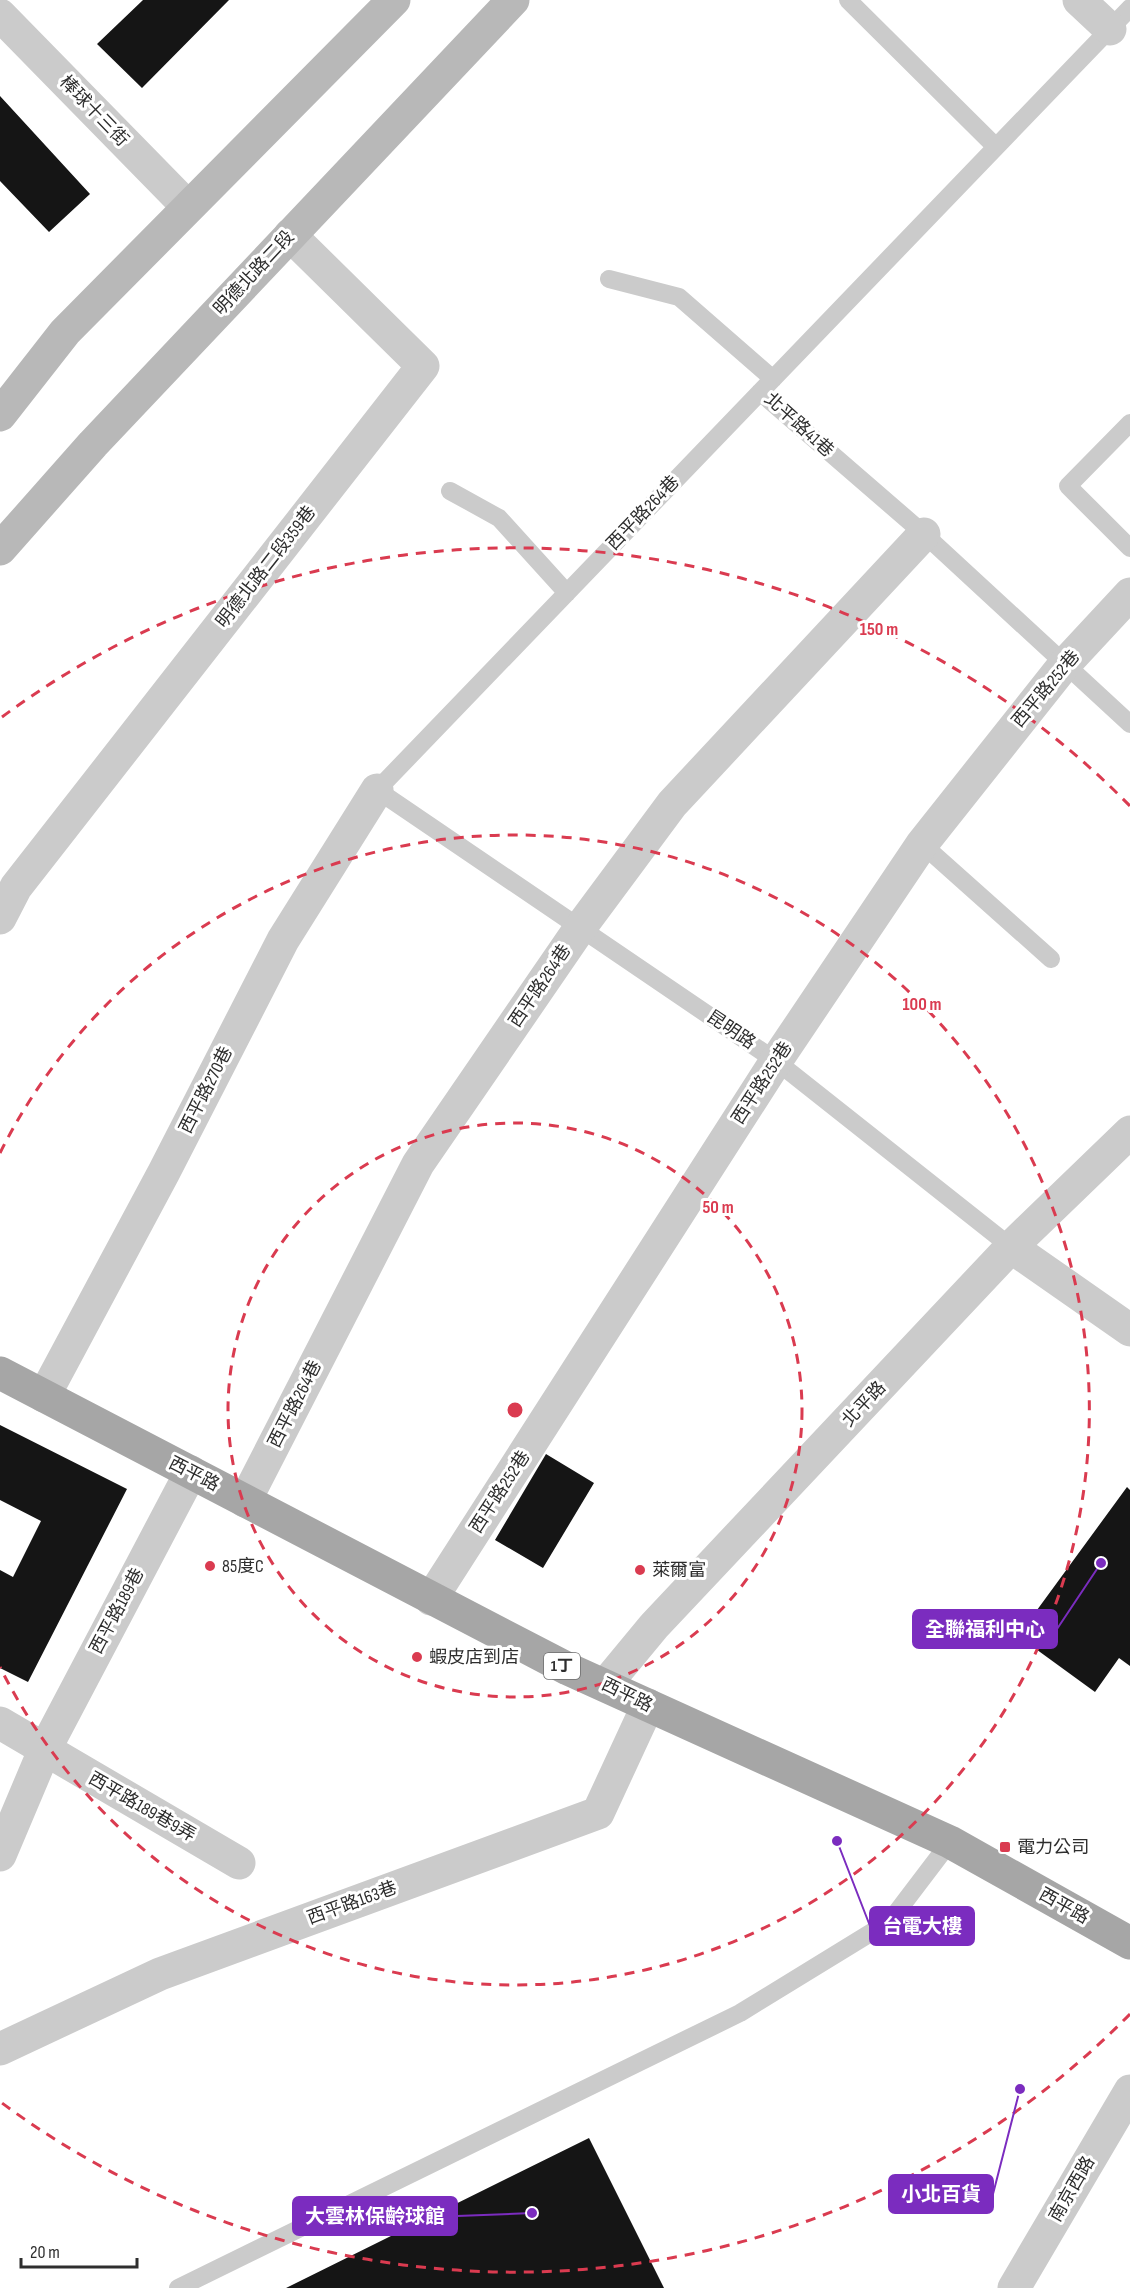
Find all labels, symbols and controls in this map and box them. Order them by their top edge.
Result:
street label: 棒球十三街 [55,71,133,151]
street label: 明德北路二段 [209,226,299,320]
street label: 北平路41巷 [760,388,838,462]
street label: 西平路264巷 [602,471,684,555]
street label: 明德北路二段359巷 [212,502,320,632]
text: 150 m [860,619,898,640]
street label: 西平路252巷 [1008,646,1084,732]
street label: 西平路264巷 [505,941,575,1031]
text: 100 m [903,994,942,1015]
street label: 昆明路 [703,1006,759,1054]
street label: 西平路252巷 [728,1038,796,1128]
street label: 西平路270巷 [175,1043,237,1137]
text: 50 m [702,1197,734,1218]
street label: 西平路264巷 [264,1357,326,1451]
street label: 北平路 [838,1377,890,1431]
centre of rings [505,1400,525,1420]
street label: 西平路252巷 [466,1447,534,1537]
street label: 西平路 [165,1452,223,1496]
place label: 85度C [222,1556,264,1577]
marker: 85度C [203,1559,217,1573]
place label: 萊爾富 [652,1560,706,1581]
marker: 萊爾富 [633,1563,647,1577]
street label: 西平路189巷 [86,1564,148,1658]
callout: 全聯福利中心 [913,1610,1057,1648]
text: 全聯福利中心 [925,1618,1045,1642]
place label: 蝦皮店到店 [429,1647,519,1668]
marker: 蝦皮店到店 [410,1650,424,1664]
road number: 1丁 [544,1653,580,1679]
street label: 西平路 [598,1674,656,1716]
street label: 西平路189巷9弄 [85,1768,199,1846]
place label: 電力公司 [1017,1837,1089,1858]
marker: 電力公司 [998,1840,1012,1854]
street label: 西平路163巷 [304,1877,400,1929]
street label: 西平路 [1035,1884,1093,1928]
callout: 台電大樓 [870,1907,974,1945]
text: 台電大樓 [882,1915,962,1939]
street label: 南京西路 [1045,2153,1099,2225]
callout: 小北百貨 [889,2175,993,2213]
text: 小北百貨 [901,2183,981,2207]
callout: 大雲林保齡球館 [293,2197,457,2235]
text: 大雲林保齡球館 [305,2205,445,2229]
scale bar [21,2231,136,2269]
text: 20 m [30,2242,60,2263]

